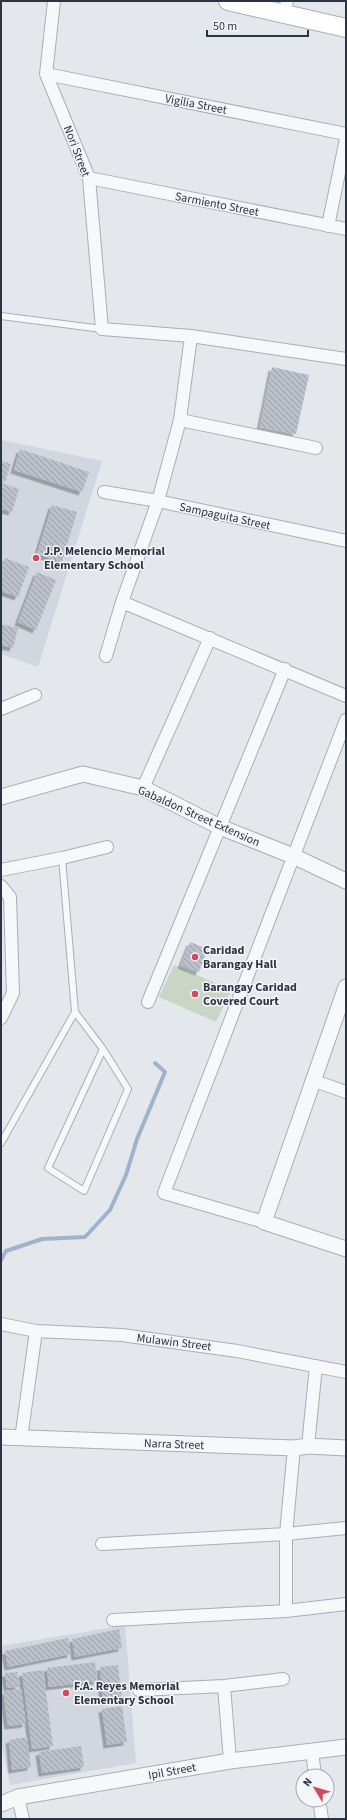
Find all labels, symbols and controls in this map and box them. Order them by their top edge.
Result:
scale bar [207,12,308,38]
text: 50 m [213,18,237,35]
street label: Vigilia Street [164,90,228,119]
street label: Nori Street [59,123,94,179]
street label: Sarmiento Street [174,188,260,221]
street label: Sampaguita Street [178,499,272,534]
place label: J.P. Melencio Memorial Elementary School [44,543,166,574]
marker: J.P. Melencio Memorial Elementary School [31,553,41,563]
street label: Gabaldon Street Extension [135,782,263,851]
place label: Caridad Barangay Hall [203,942,277,973]
marker: Caridad Barangay Hall [190,952,200,962]
place label: Barangay Caridad Covered Court [203,979,297,1010]
marker: Barangay Caridad Covered Court [190,989,200,999]
street label: Mulawin Street [136,1329,212,1356]
street label: Narra Street [144,1435,204,1454]
place label: F.A. Reyes Memorial Elementary School [74,1678,180,1709]
marker: F.A. Reyes Memorial Elementary School [61,1688,71,1698]
street label: Ipil Street [147,1759,197,1784]
north arrow [295,1768,335,1808]
text: N [299,1775,316,1790]

